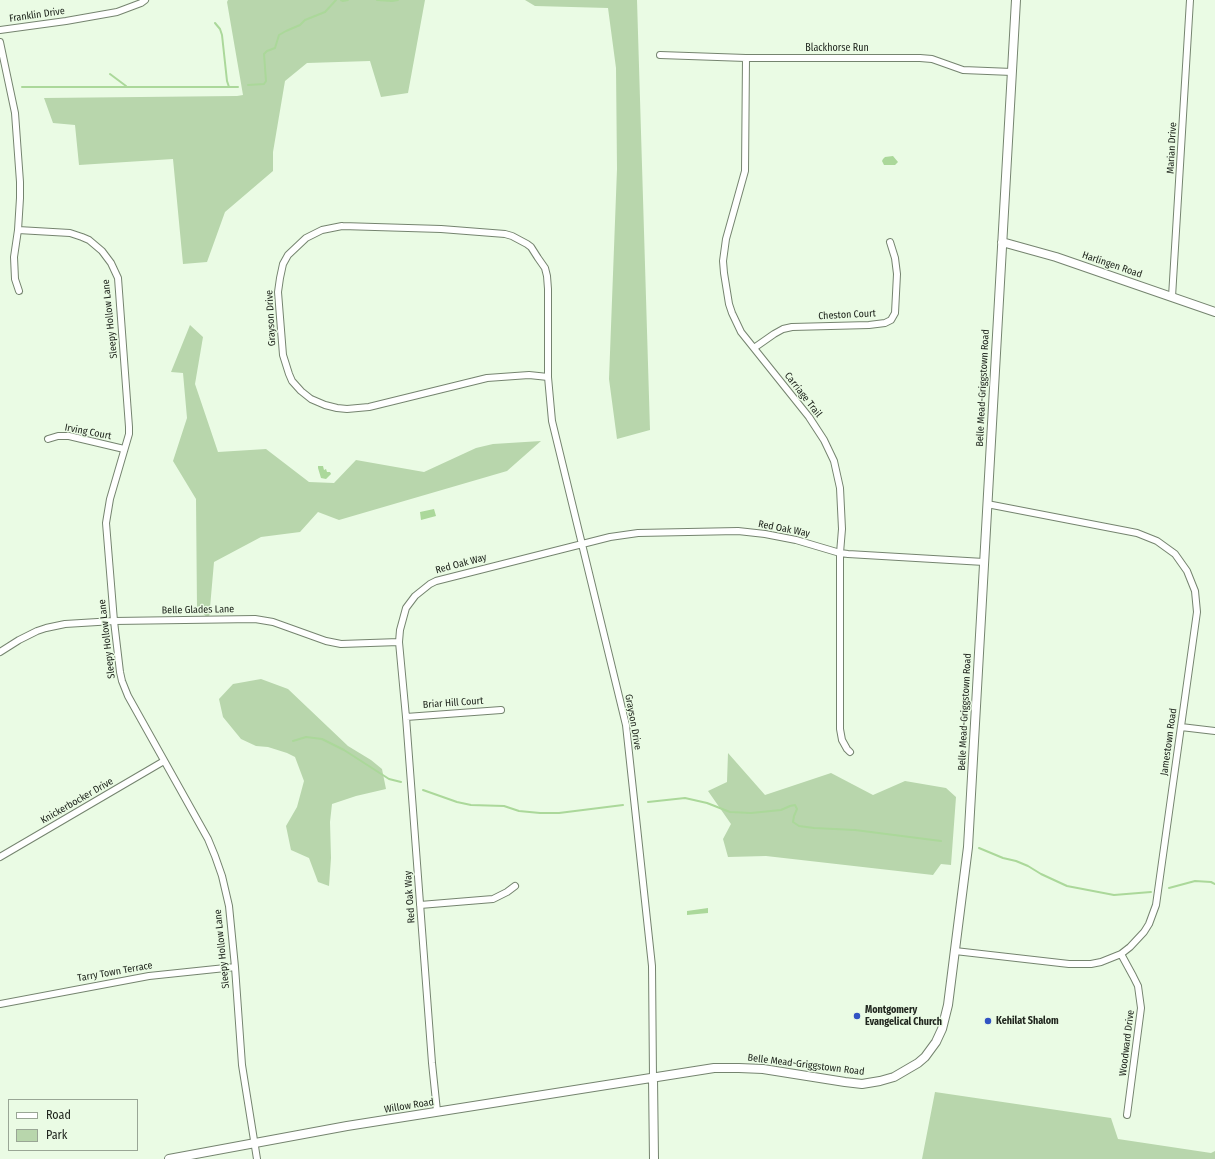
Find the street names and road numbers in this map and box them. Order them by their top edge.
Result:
street label: Franklin Drive [8,5,66,25]
street label: Blackhorse Run [805,42,869,54]
street label: Marian Drive [1165,122,1179,174]
street label: Harlingen Road [1080,249,1144,281]
street label: Sleepy Hollow Lane [100,279,120,359]
street label: Grayson Drive [264,290,278,346]
street label: Cheston Court [818,308,876,322]
street label: Belle Mead-Griggstown Road [974,329,992,447]
street label: Carriage Trail [782,370,824,420]
street label: Irving Court [64,422,112,442]
street label: Red Oak Way [757,518,811,540]
street label: Red Oak Way [434,551,488,577]
street label: Sleepy Hollow Lane [96,599,118,679]
street label: Belle Glades Lane [162,603,234,617]
street label: Belle Mead-Griggstown Road [956,653,974,771]
street label: Grayson Drive [622,693,644,751]
street label: Briar Hill Court [422,695,484,711]
street label: Jamestown Road [1158,708,1180,776]
street label: Knickerbocker Drive [39,775,115,827]
street label: Red Oak Way [402,870,418,924]
street label: Sleepy Hollow Lane [212,909,232,989]
street label: Tarry Town Terrace [77,959,153,985]
street label: Woodward Drive [1117,1009,1137,1077]
street label: Belle Mead-Griggstown Road [747,1052,865,1078]
street label: Willow Road [383,1096,435,1116]

